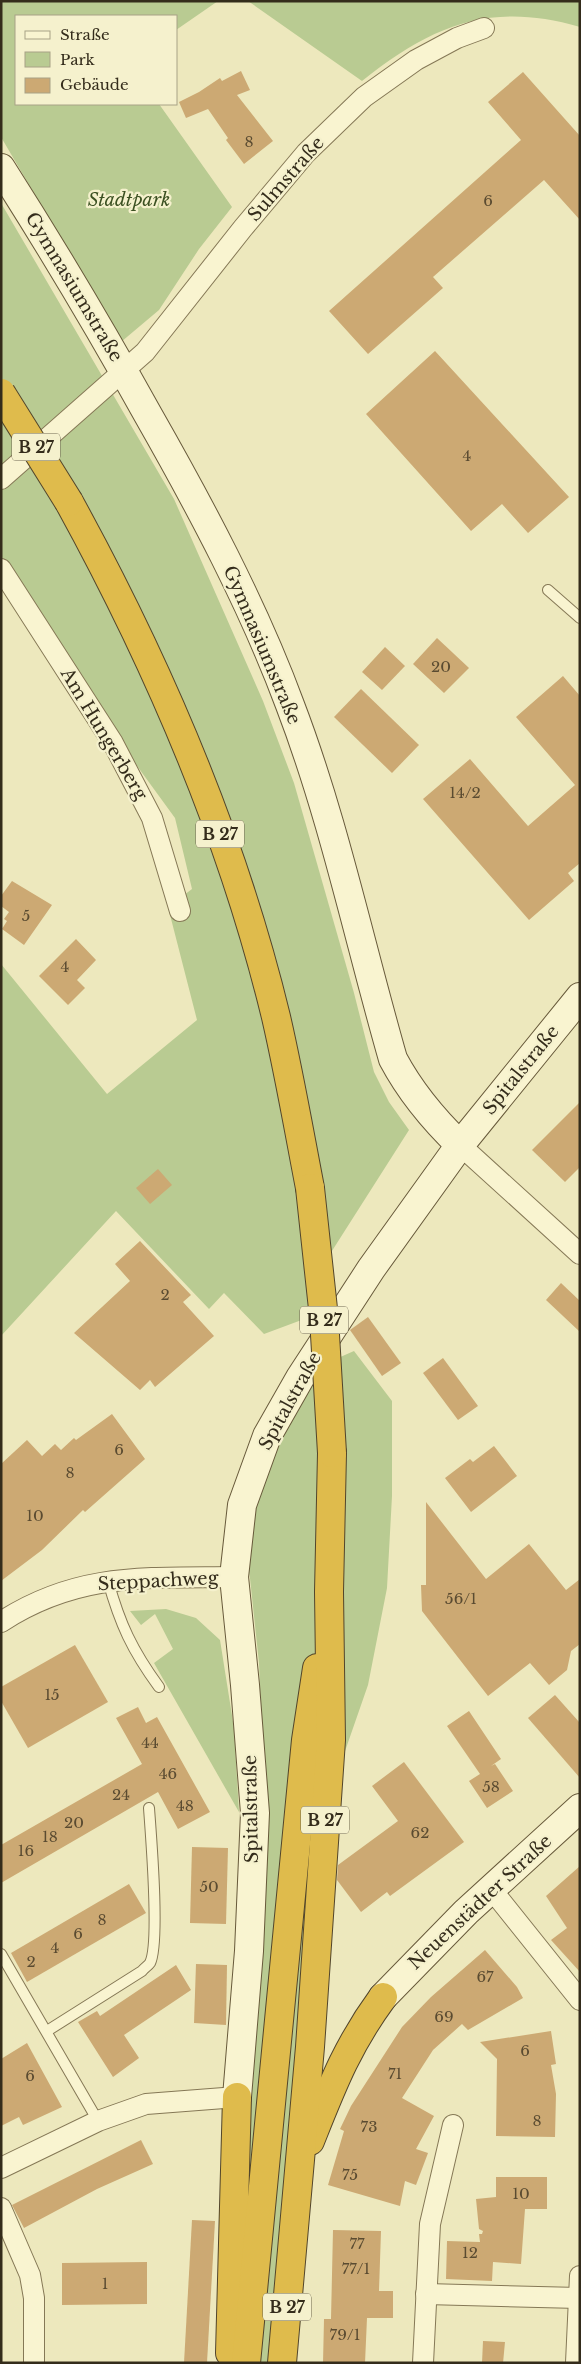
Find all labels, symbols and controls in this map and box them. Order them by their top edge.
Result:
legend [15,15,178,105]
text: Straße [60,25,110,44]
text: Park [60,50,96,69]
text: Gebäude [60,75,129,94]
street label: Sulmstraße [243,132,329,226]
house number: 8 [244,132,254,151]
park label: Stadtpark [88,189,170,211]
house number: 6 [483,191,493,210]
street label: Gymnasiumstraße [21,208,127,366]
road number: B 27 [12,434,60,461]
house number: 4 [463,446,471,465]
street label: Gymnasiumstraße [219,562,305,728]
house number: 20 [431,657,451,676]
street label: Am Hungerberg [55,663,152,804]
house number: 14/2 [449,783,481,802]
road number: B 27 [196,821,244,848]
house number: 5 [22,906,30,925]
house number: 4 [61,957,69,976]
street label: Spitalstraße [478,1021,564,1119]
house number: 2 [160,1285,170,1304]
road number: B 27 [300,1306,348,1334]
street label: Spitalstraße [254,1348,326,1454]
house number: 6 [114,1440,124,1459]
house number: 8 [65,1463,75,1482]
house number: 10 [26,1506,44,1525]
street label: Steppachweg [97,1567,219,1595]
house number: 56/1 [445,1589,477,1608]
house number: 15 [44,1685,60,1704]
house number: 44 [141,1733,159,1752]
street label: Spitalstraße [239,1754,263,1864]
house number: 46 [159,1764,177,1783]
house number: 58 [482,1777,500,1796]
house number: 24 [112,1785,130,1804]
house number: 48 [176,1796,194,1815]
road number: B 27 [301,1806,349,1834]
house number: 20 [64,1813,84,1832]
house number: 62 [411,1823,429,1842]
house number: 18 [42,1827,58,1846]
street label: Neuenstädter Straße [404,1830,556,1974]
house number: 16 [18,1841,34,1860]
house number: 50 [199,1877,219,1896]
house number: 8 [97,1910,107,1929]
house number: 6 [73,1924,83,1943]
house number: 4 [51,1938,59,1957]
house number: 2 [26,1952,36,1971]
house number: 67 [476,1967,494,1986]
house number: 69 [434,2007,454,2026]
house number: 6 [520,2041,530,2060]
house number: 71 [388,2064,402,2083]
house number: 6 [25,2066,35,2085]
house number: 8 [532,2111,542,2130]
house number: 73 [361,2117,377,2136]
house number: 75 [342,2165,358,2184]
house number: 10 [512,2184,530,2203]
house number: 77 [349,2234,365,2253]
house number: 12 [462,2243,478,2262]
house number: 77/1 [342,2259,370,2278]
house number: 1 [102,2274,108,2293]
road number: B 27 [263,2294,311,2320]
house number: 79/1 [330,2325,360,2344]

